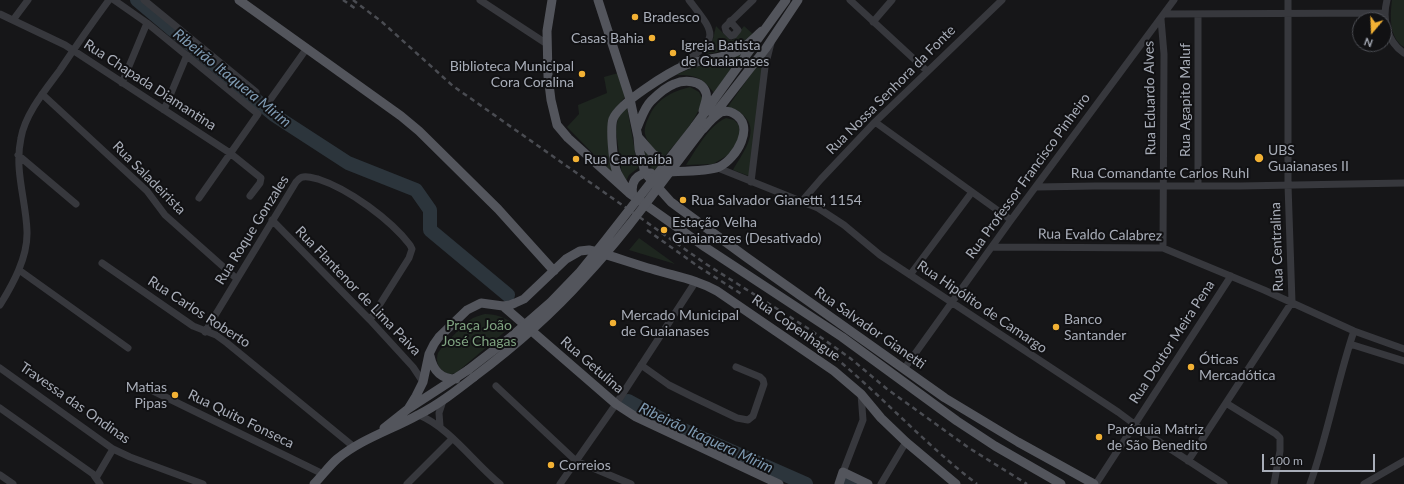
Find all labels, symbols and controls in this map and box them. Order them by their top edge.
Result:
place label: Bradesco [643,9,700,25]
marker: Bradesco [630,12,640,22]
north arrow [1352,12,1392,52]
street label: Rua Nossa Senhora da Fonte [823,22,959,158]
water label: Ribeirão Itaquera Mirim [169,25,295,131]
place label: Casas Bahia [571,30,644,46]
marker: Casas Bahia [647,33,657,43]
text: N [1362,35,1374,50]
street label: Rua Chapada Diamantina [81,36,219,134]
place label: Igreja Batista de Guaianases [681,37,769,70]
street label: Rua Eduardo Alves [1141,41,1159,155]
street label: Rua Agapito Maluf [1177,43,1193,157]
marker: Igreja Batista de Guaianases [668,48,678,58]
place label: Biblioteca Municipal Cora Coralina [450,58,574,90]
marker: Biblioteca Municipal Cora Coralina [577,69,587,79]
street label: Rua Professor Francisco Pinheiro [962,90,1094,262]
street label: Rua Saladeirista [109,138,189,218]
place label: UBS Guaianases II [1268,142,1349,174]
place label: Rua Caranaíba [584,151,672,167]
marker: UBS Guaianases II [1253,152,1265,164]
marker: Rua Caranaíba [571,154,581,164]
street label: Rua Comandante Carlos Ruhl [1071,165,1249,181]
street label: Rua Roque Gonzales [212,172,292,288]
place label: Rua Salvador Gianetti, 1154 [691,192,862,208]
marker: Rua Salvador Gianetti, 1154 [678,195,688,205]
street label: Rua Centralina [1267,202,1287,292]
place label: Estação Velha Guaianazes (Desativado) [672,214,822,246]
street label: Rua Flantenor de Lima Paiva [292,223,424,359]
marker: Estação Velha Guaianazes (Desativado) [659,225,669,235]
street label: Rua Evaldo Calabrez [1038,226,1162,244]
street label: Rua Hipólito de Camargo [914,257,1050,357]
street label: Rua Carlos Roberto [145,273,253,351]
street label: Rua Doutor Meira Pena [1126,277,1218,407]
street label: Rua Salvador Gianetti [811,283,929,373]
street label: Rua Copenhague [748,291,844,365]
place label: Mercado Municipal de Guaianases [621,307,739,340]
place label: Banco Santander [1064,311,1126,344]
park label: Praça João José Chagas [441,317,517,350]
marker: Mercado Municipal de Guaianases [608,318,618,328]
marker: Banco Santander [1051,322,1061,332]
street label: Rua Getulina [557,333,627,397]
place label: Óticas Mercadótica [1199,351,1276,384]
street label: Travessa das Ondinas [17,359,133,447]
marker: Óticas Mercadótica [1186,362,1196,372]
place label: Matias Pipas [126,379,167,412]
street label: Rua Quito Fonseca [185,386,297,452]
marker: Matias Pipas [170,390,180,400]
water label: Ribeirão Itaquera Mirim [636,399,776,477]
place label: Paróquia Matriz de São Benedito [1107,421,1207,454]
marker: Paróquia Matriz de São Benedito [1094,432,1104,442]
scale bar [1264,446,1377,472]
text: 100 m [1269,453,1303,468]
place label: Correios [559,457,611,473]
marker: Correios [546,460,556,470]

